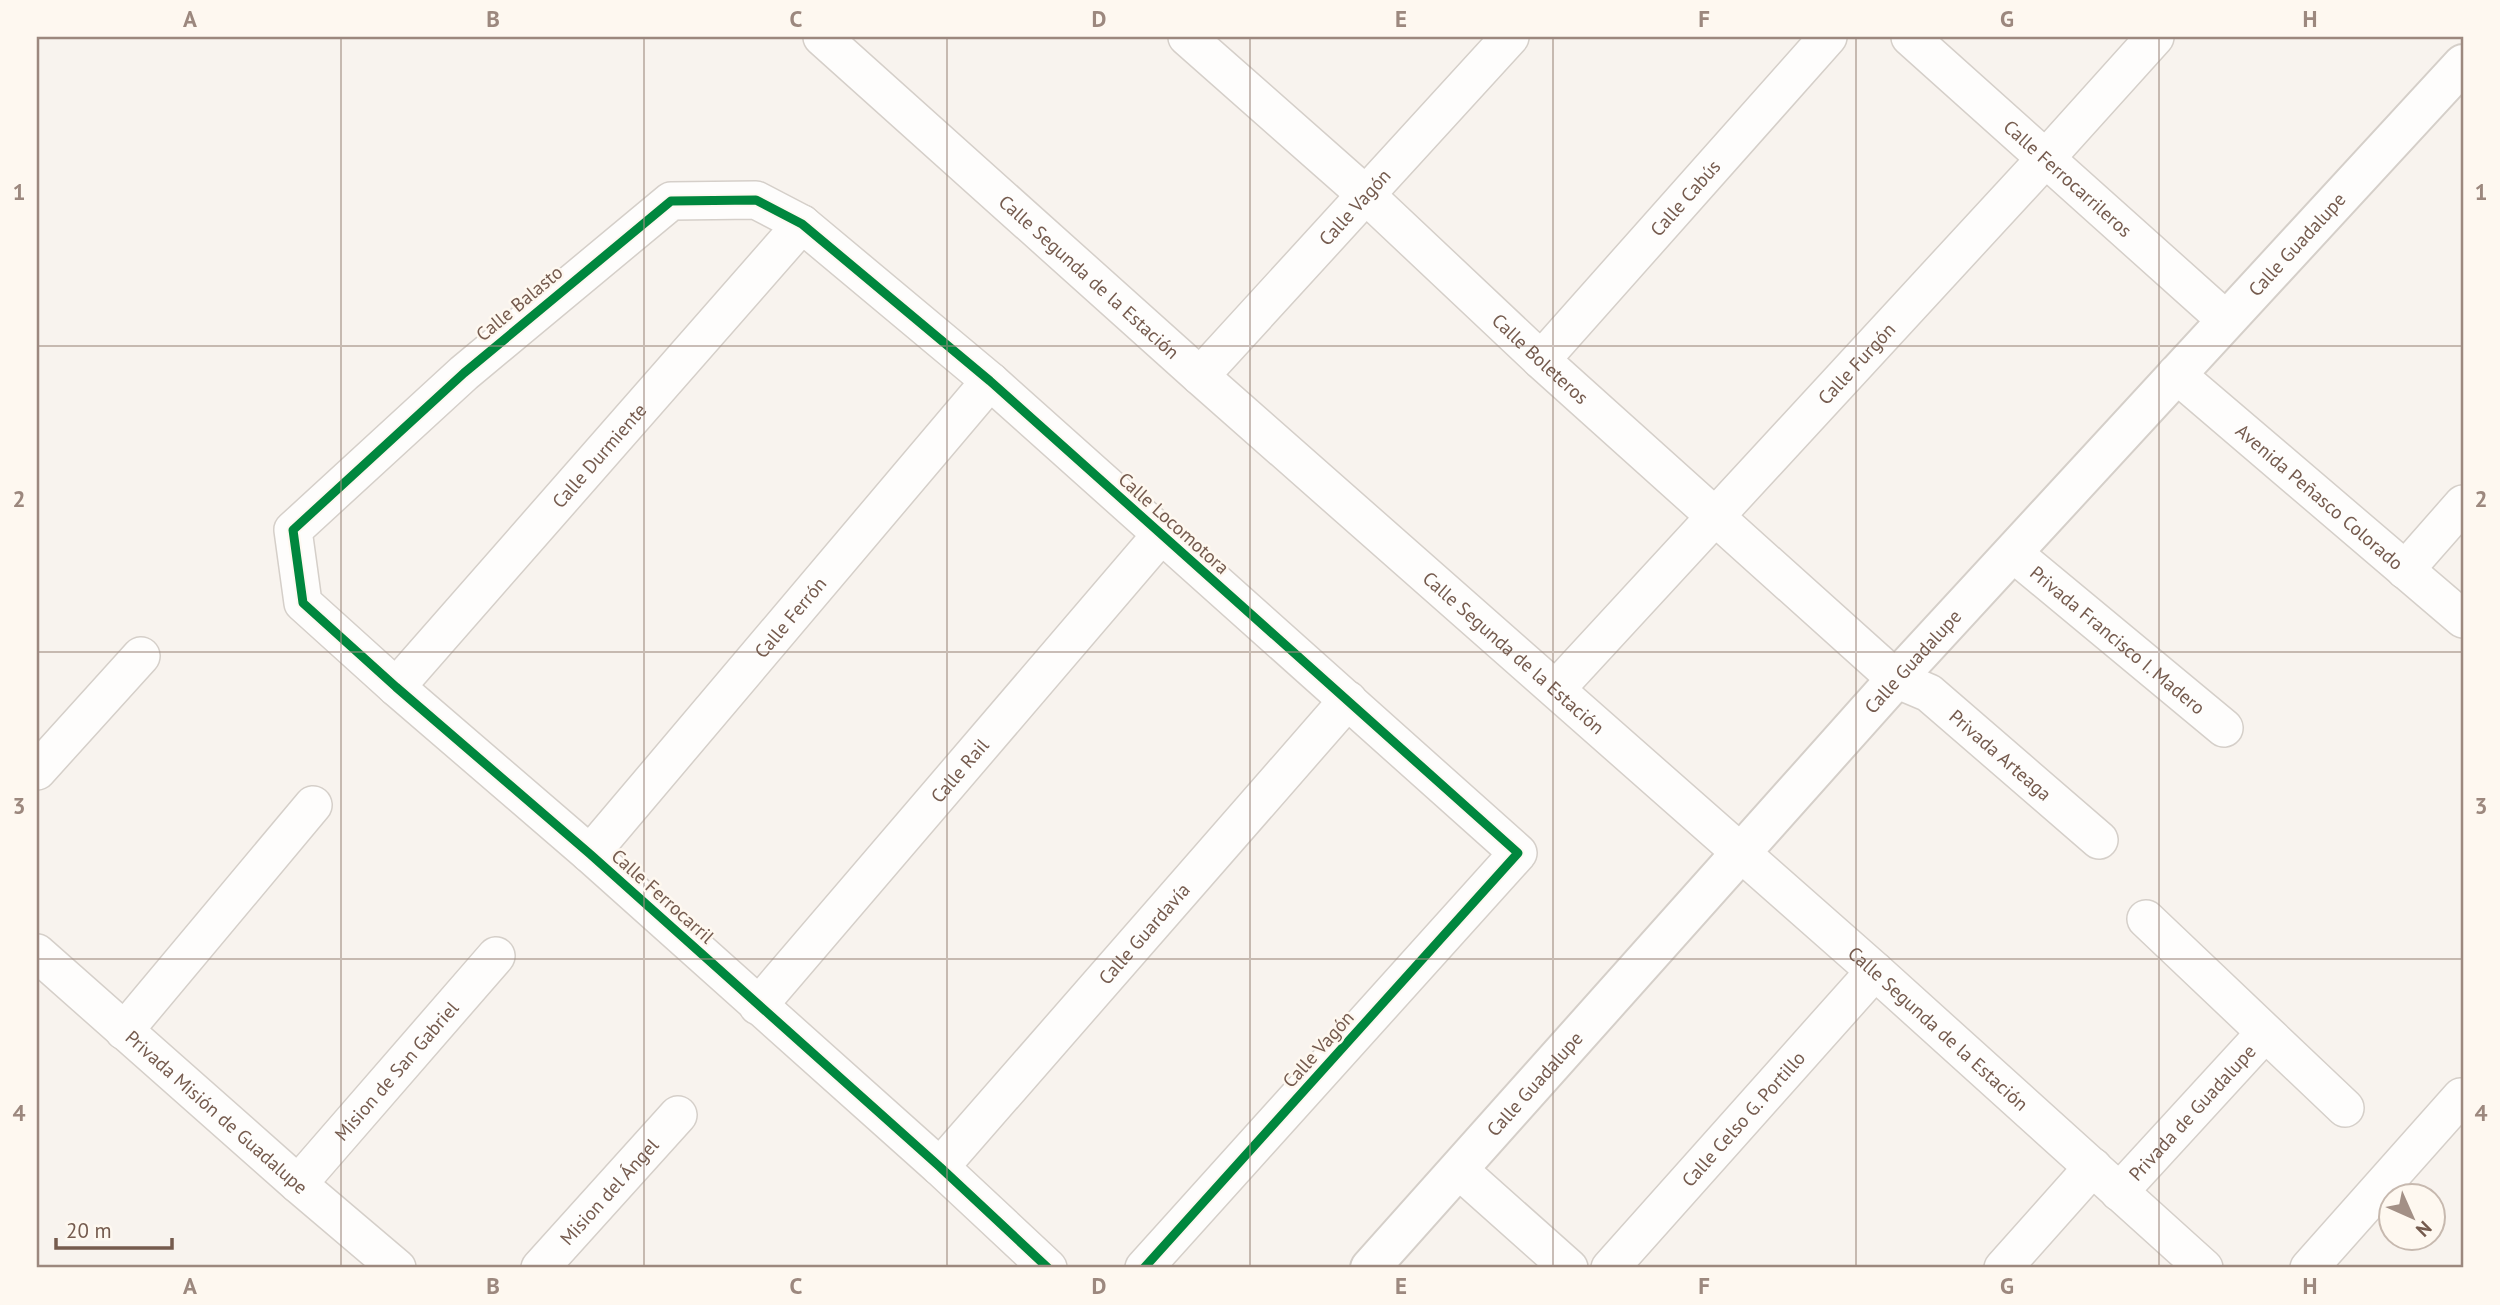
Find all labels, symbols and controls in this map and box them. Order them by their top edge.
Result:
text: A [183,4,197,33]
text: B [486,4,500,33]
text: C [790,4,803,33]
text: D [1092,4,1106,33]
text: E [1395,4,1407,33]
text: F [1698,4,1710,33]
text: G [2000,4,2014,33]
text: H [2303,4,2317,33]
street label: Calle Ferrocarrileros [1999,115,2137,242]
street label: Calle Cabús [1645,155,1725,241]
street label: Calle Vagón [1314,164,1396,250]
text: 1 [12,177,26,206]
text: 1 [2474,177,2488,206]
street label: Calle Guadalupe [2243,187,2351,301]
street label: Calle Segunda de la Estación [994,190,1185,364]
street label: Calle Balasto [471,260,567,346]
street label: Calle Boleteros [1487,308,1594,409]
street label: Calle Furgón [1813,317,1900,409]
street label: Calle Durmiente [547,398,651,513]
street label: Avenida Peñasco Colorado [2231,419,2408,575]
street label: Calle Locomotora [1114,467,1234,579]
text: 2 [12,484,26,513]
text: 2 [2474,484,2488,513]
street label: Privada Francisco I. Madero [2025,560,2210,719]
street label: Calle Segunda de la Estación [1418,566,1610,739]
street label: Calle Ferrón [749,572,831,663]
street label: Calle Guadalupe [1859,604,1966,718]
street label: Privada Arteaga [1945,704,2057,806]
street label: Calle Rail [925,733,994,808]
text: 3 [12,791,26,820]
text: 3 [2474,791,2488,820]
street label: Calle Ferrocarril [607,844,720,949]
street label: Calle Guardavía [1093,878,1195,989]
street label: Calle Segunda de la Estación [1843,941,2033,1116]
street label: Mision de San Gabriel [329,996,464,1145]
street label: Calle Vagón [1277,1006,1359,1092]
street label: Privada Misión de Guadalupe [121,1025,313,1199]
street label: Calle Guadalupe [1481,1026,1588,1141]
street label: Privada de Guadalupe [2123,1039,2261,1186]
street label: Calle Celso G. Portillo [1676,1046,1810,1192]
text: 4 [12,1098,26,1127]
text: 4 [2474,1098,2488,1127]
street label: Mision del Ángel [555,1133,664,1250]
north arrow [2378,1182,2448,1252]
scale bar [56,1207,172,1251]
text: N [2411,1216,2437,1242]
text: 20 m [66,1217,112,1244]
text: A [183,1271,197,1300]
text: B [486,1271,500,1300]
text: C [790,1271,803,1300]
text: D [1092,1271,1106,1300]
text: E [1395,1271,1407,1300]
text: F [1698,1271,1710,1300]
text: G [2000,1271,2014,1300]
text: H [2303,1271,2317,1300]

